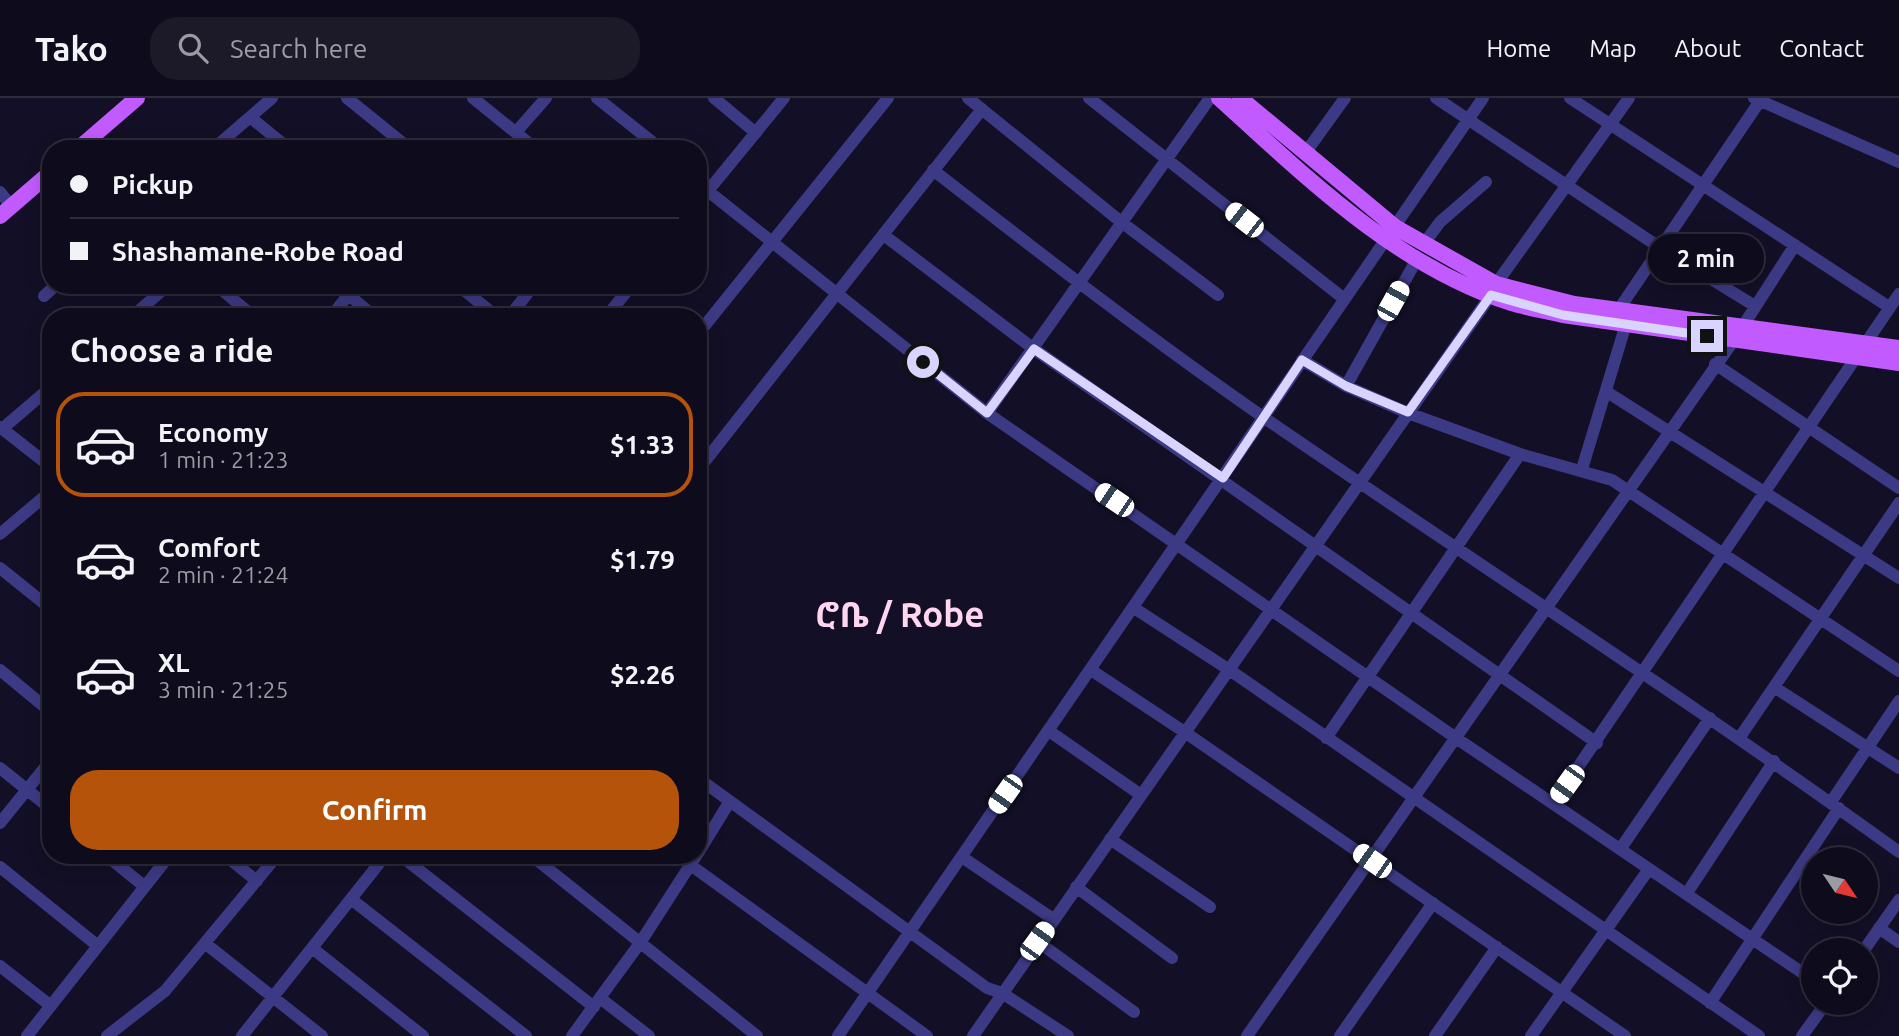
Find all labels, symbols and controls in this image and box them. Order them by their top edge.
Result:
search box [150,17,640,80]
icon: search [174,29,212,67]
text: Tako [35,30,108,67]
text: Search here [230,34,367,63]
text: Home [1486,35,1551,62]
text: Map [1589,35,1636,62]
text: About [1674,35,1741,62]
text: Contact [1779,35,1864,62]
text: Pickup [112,170,194,199]
car [1221,199,1268,241]
callout: 2 min [1649,234,1765,284]
text: Shashamane-Robe Road [112,237,404,266]
text: 2 min [1677,246,1735,271]
car [1374,278,1413,324]
route end [1691,320,1723,352]
text: Choose a ride [70,332,273,368]
route start [907,346,939,378]
icon: car [74,413,137,476]
text: Economy [158,418,268,447]
text: $1.33 [610,430,675,459]
text: 1 min · 21:23 [158,447,289,472]
car [1091,480,1138,520]
icon: car [74,528,137,591]
text: Comfort [158,533,261,562]
text: $1.79 [610,545,675,574]
text: 2 min · 21:24 [158,562,289,587]
district label: ሮቤ / Robe [816,594,984,634]
icon: car [74,643,137,706]
text: XL [158,648,189,677]
text: $2.26 [610,660,675,689]
text: 3 min · 21:25 [158,677,289,702]
car [1547,761,1588,807]
button: Confirm [70,770,679,850]
car [985,771,1026,817]
car [1349,840,1396,882]
north arrow [1801,847,1878,924]
map controls [1801,847,1878,1015]
car [1017,918,1058,964]
button: locate [1801,938,1878,1015]

